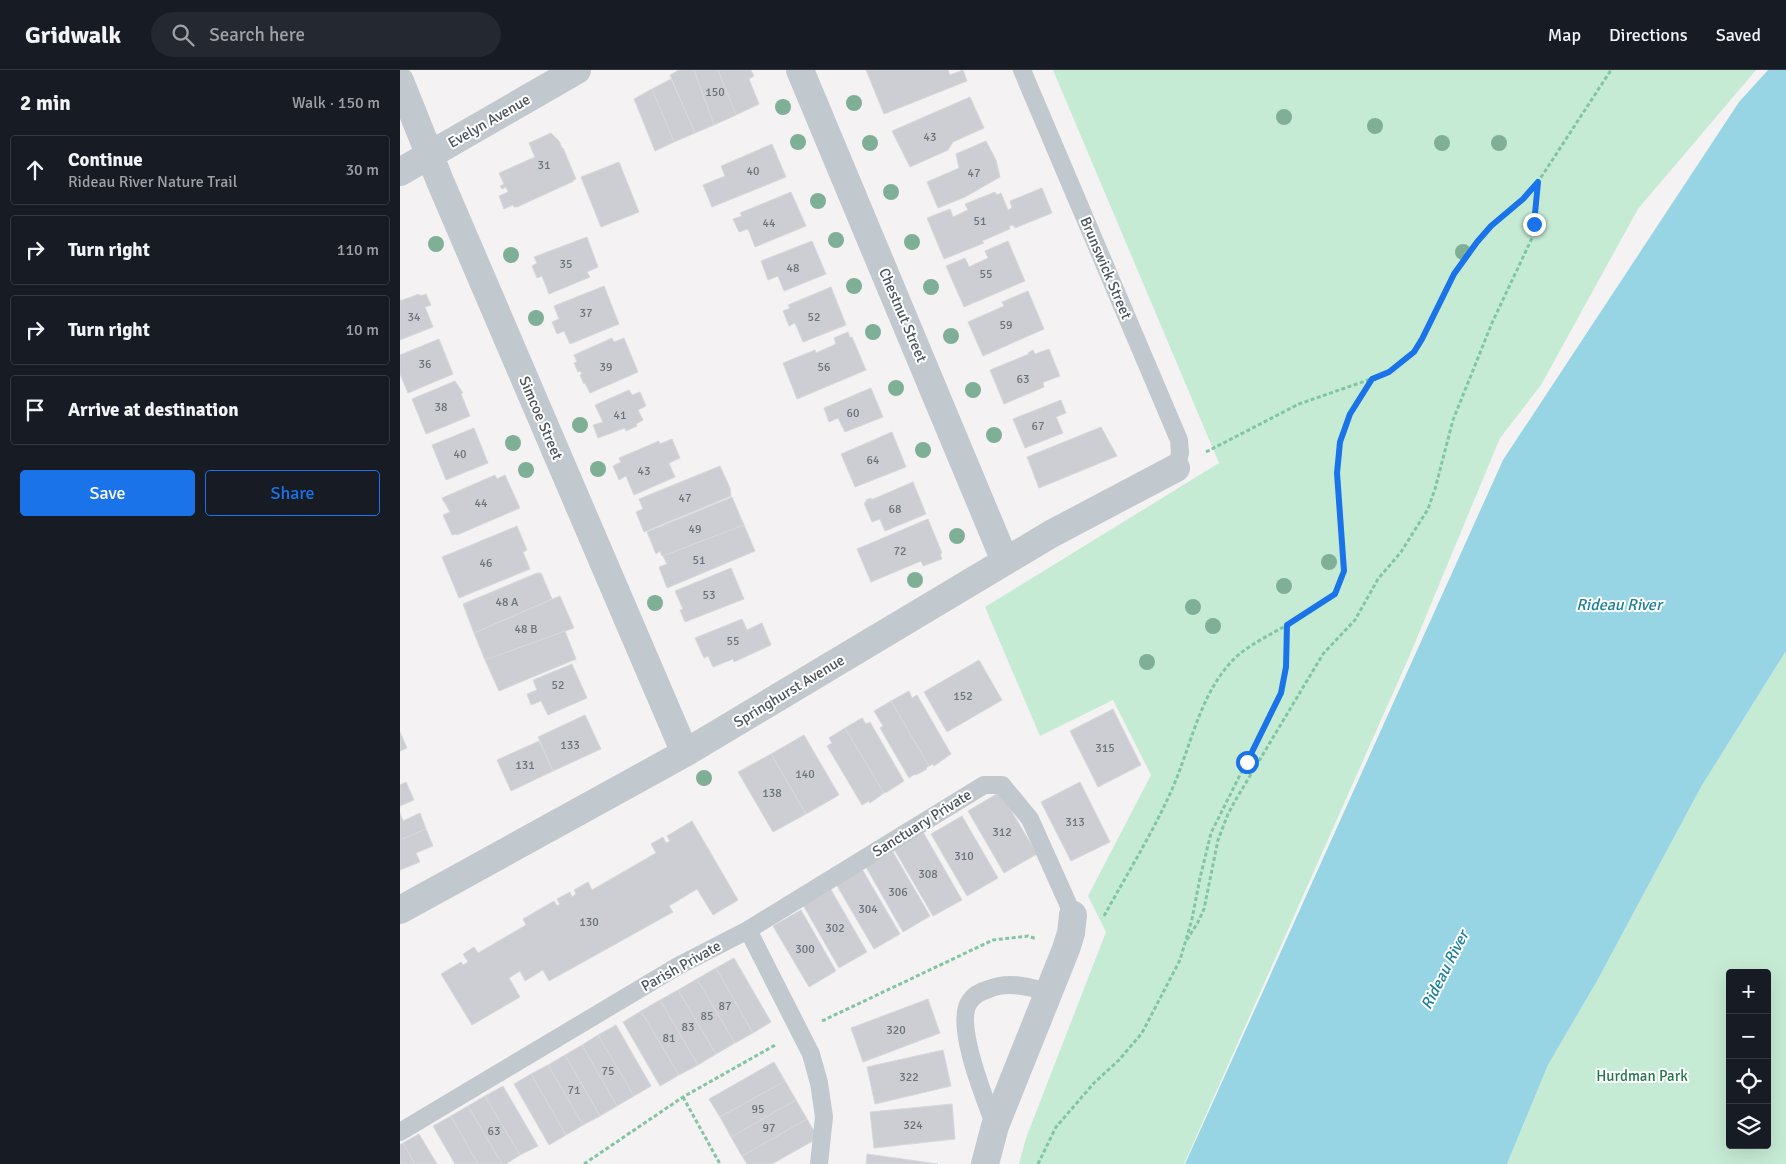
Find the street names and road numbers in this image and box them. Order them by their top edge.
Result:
street label: Evelyn Avenue [445,90,533,152]
street label: Brunswick Street [1076,214,1136,322]
street label: Chestnut Street [875,265,931,365]
street label: Simcoe Street [515,374,567,462]
street label: Springhurst Avenue [730,651,848,731]
street label: Sanctuary Private [869,785,975,861]
street label: Parish Private [638,937,724,995]

